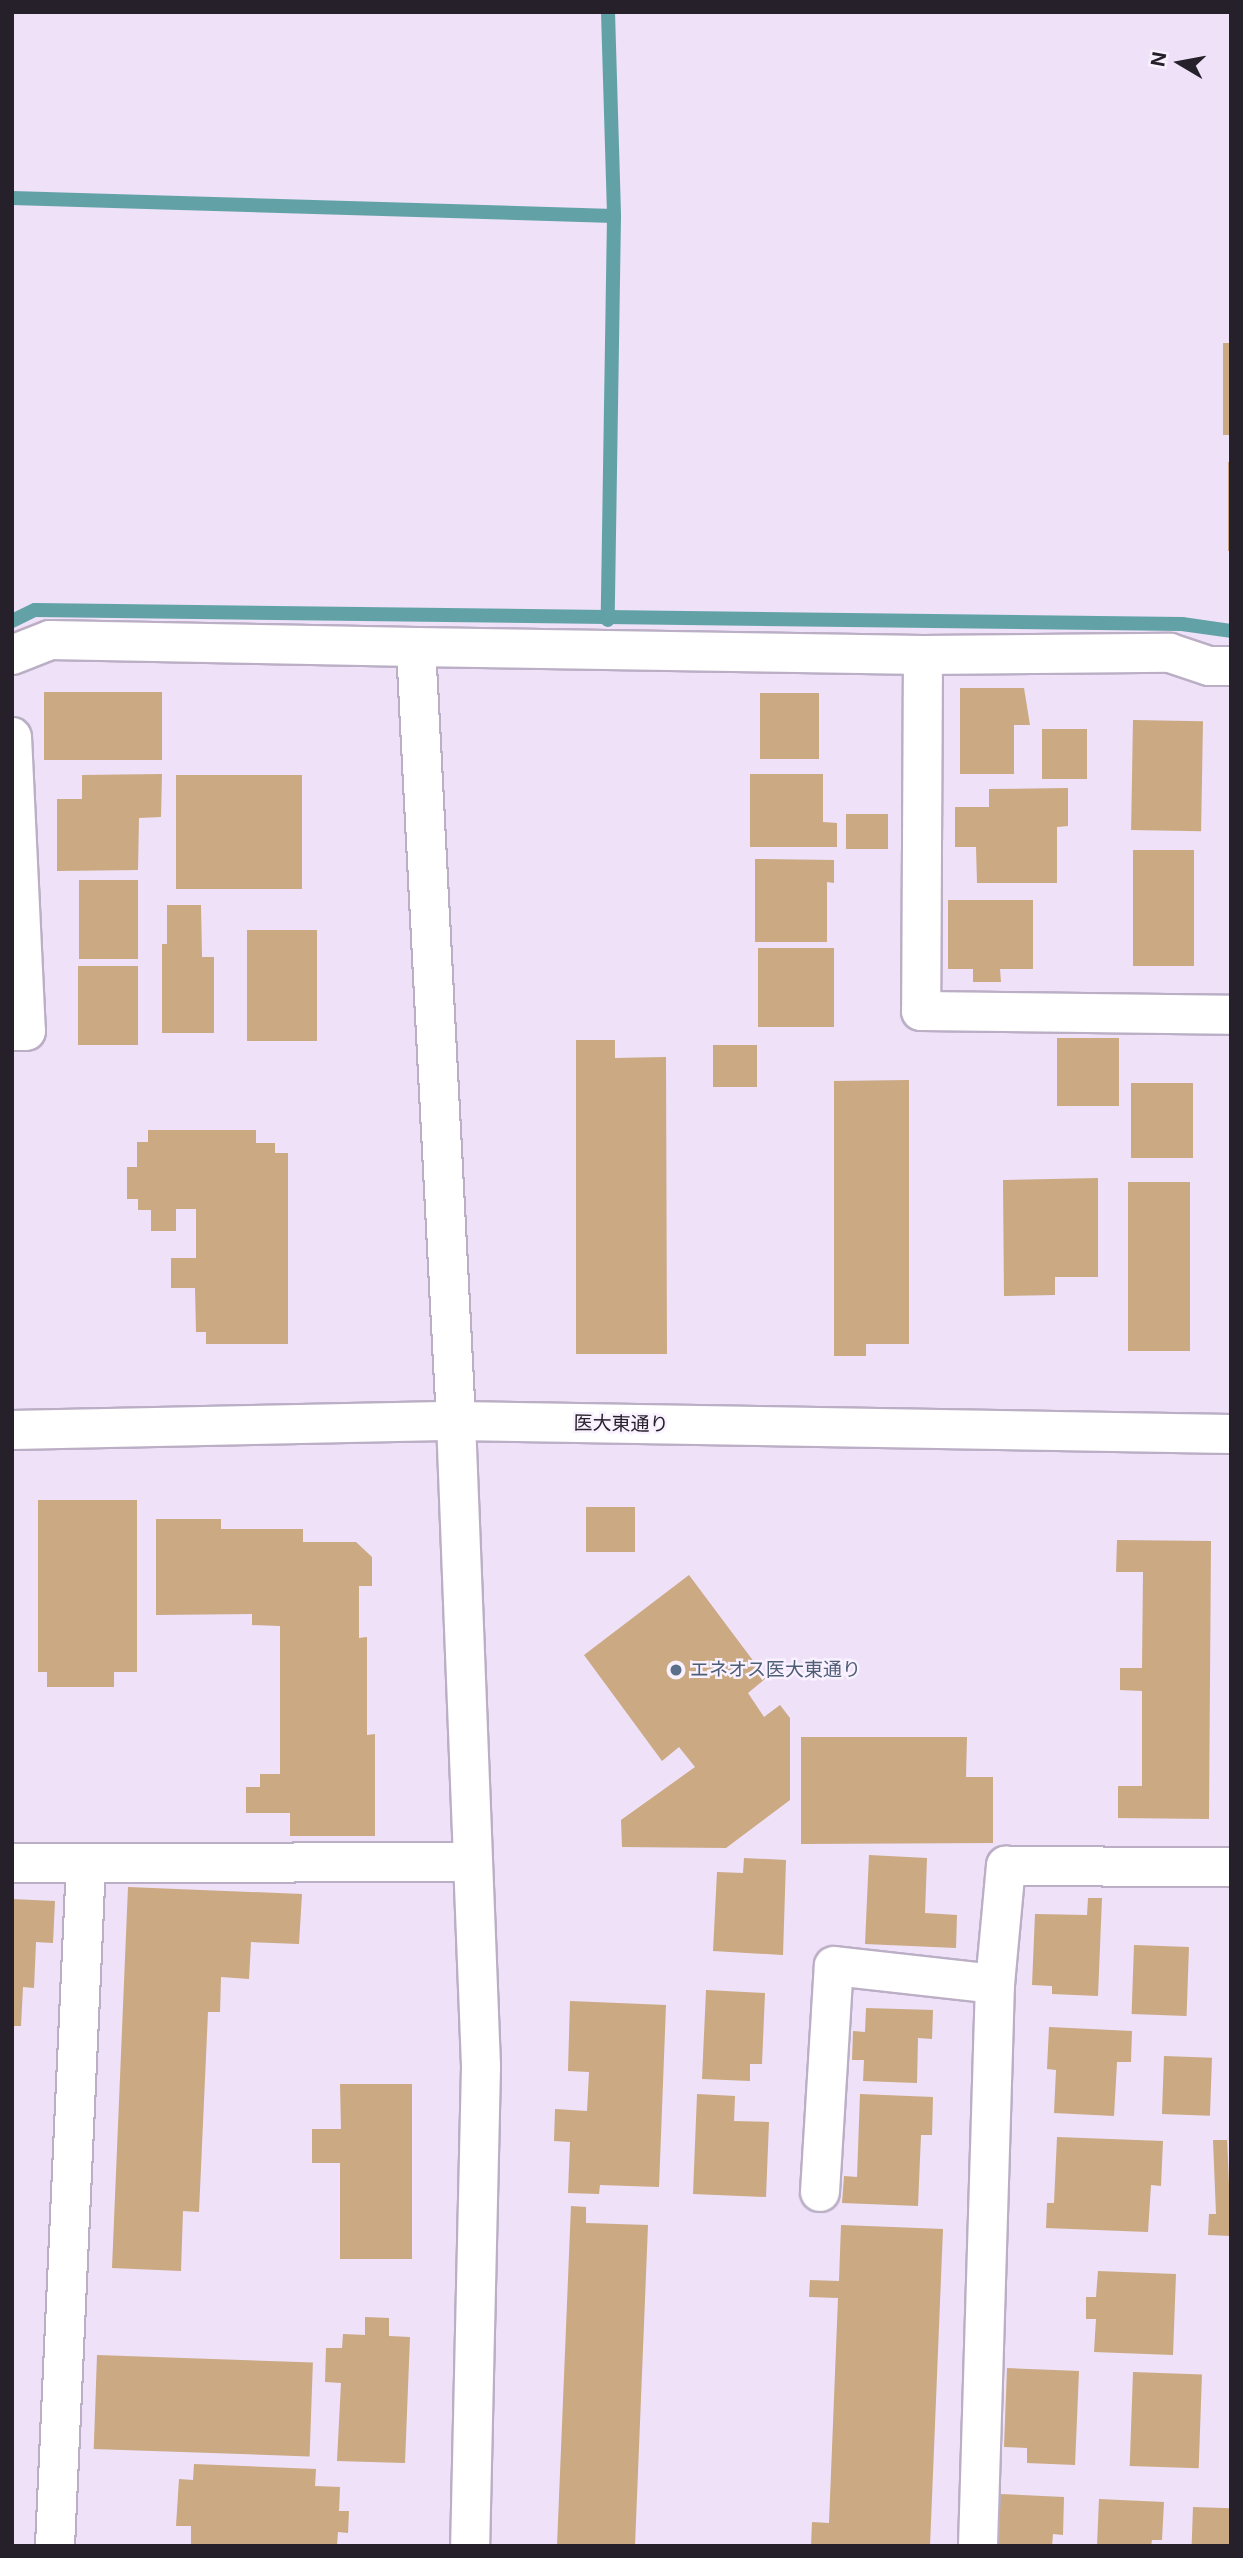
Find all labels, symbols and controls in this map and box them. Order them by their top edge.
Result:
north arrow [1145,28,1215,98]
text: N [1146,50,1171,68]
street label: 医大東通り [573,1412,669,1436]
place label: エネオス医大東通り [690,1659,861,1681]
marker: エネオス医大東通り [668,1662,684,1678]

